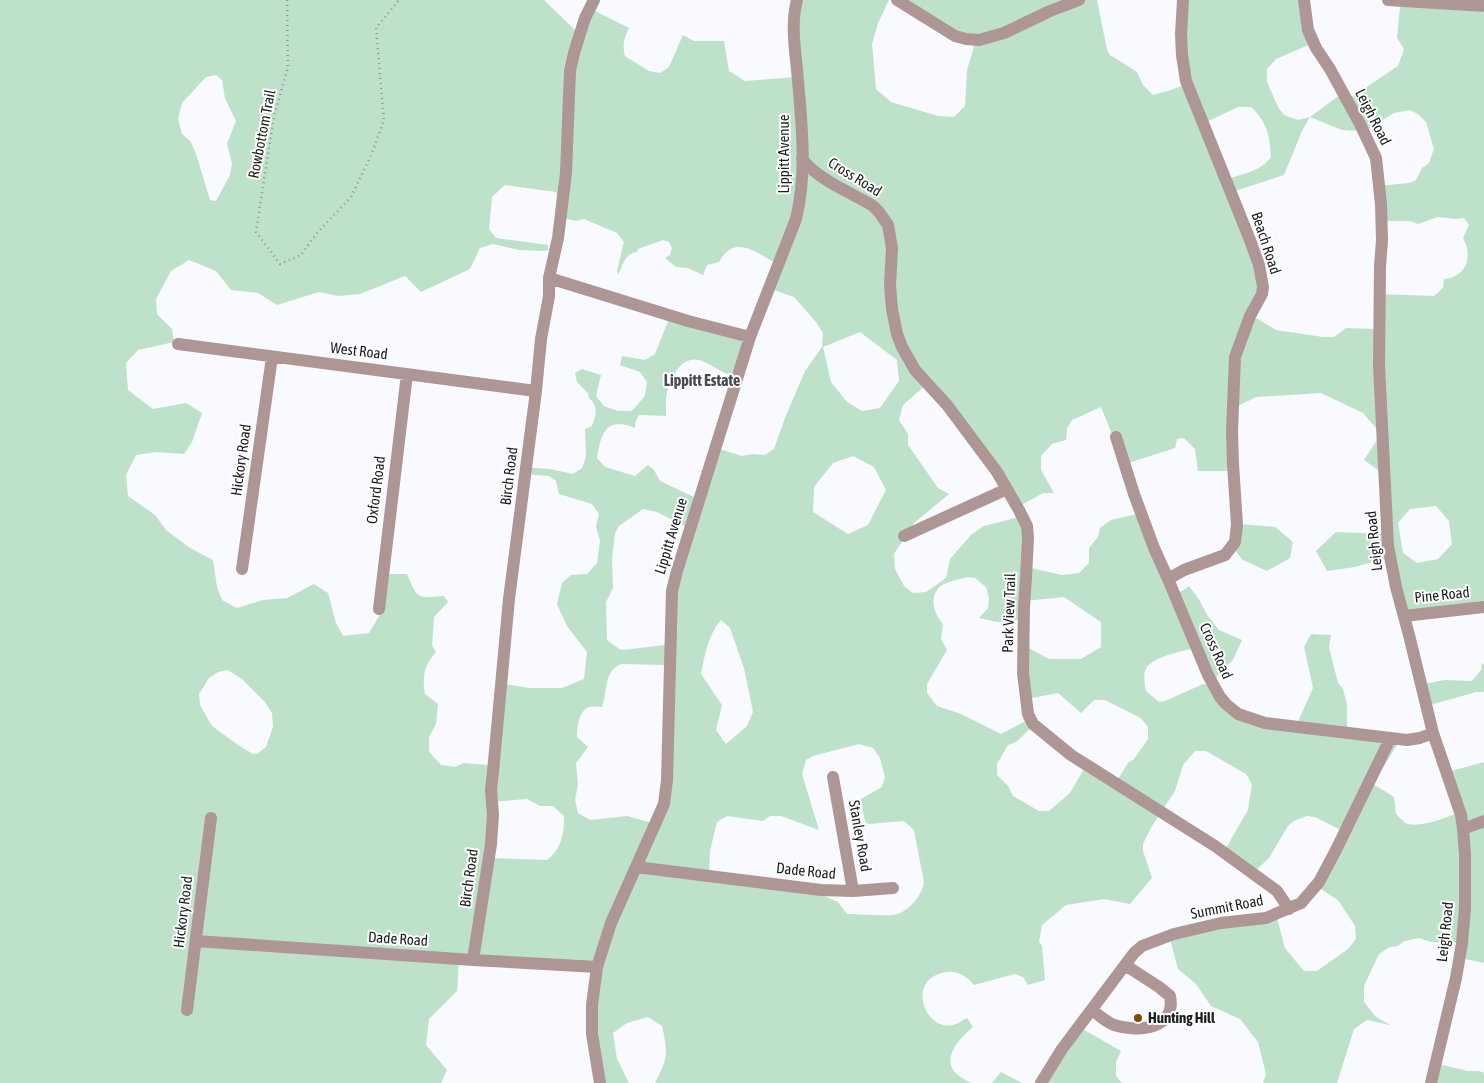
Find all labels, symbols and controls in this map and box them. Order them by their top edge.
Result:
street label: Leigh Road [1352,86,1395,148]
street label: Rowbottom Trail [245,88,278,180]
street label: Lippitt Avenue [775,114,792,194]
street label: Cross Road [826,154,885,200]
street label: Beach Road [1248,210,1285,276]
street label: West Road [329,339,389,362]
district label: Lippitt Estate [664,371,740,389]
street label: Hickory Road [227,423,254,497]
street label: Birch Road [497,446,521,506]
street label: Oxford Road [363,455,388,525]
street label: Lippitt Avenue [651,495,690,576]
street label: Leigh Road [1362,510,1385,572]
street label: Park View Trail [999,573,1018,653]
street label: Pine Road [1414,583,1470,606]
street label: Cross Road [1197,620,1236,681]
street label: Stanley Road [846,799,875,873]
street label: Birch Road [456,848,481,908]
street label: Dade Road [775,859,837,882]
street label: Hickory Road [170,875,195,949]
street label: Summit Road [1189,891,1265,922]
street label: Leigh Road [1433,901,1456,963]
street label: Dade Road [368,928,429,949]
place label: Hunting Hill [1148,1009,1216,1026]
marker: Hunting Hill [1132,1012,1144,1024]

